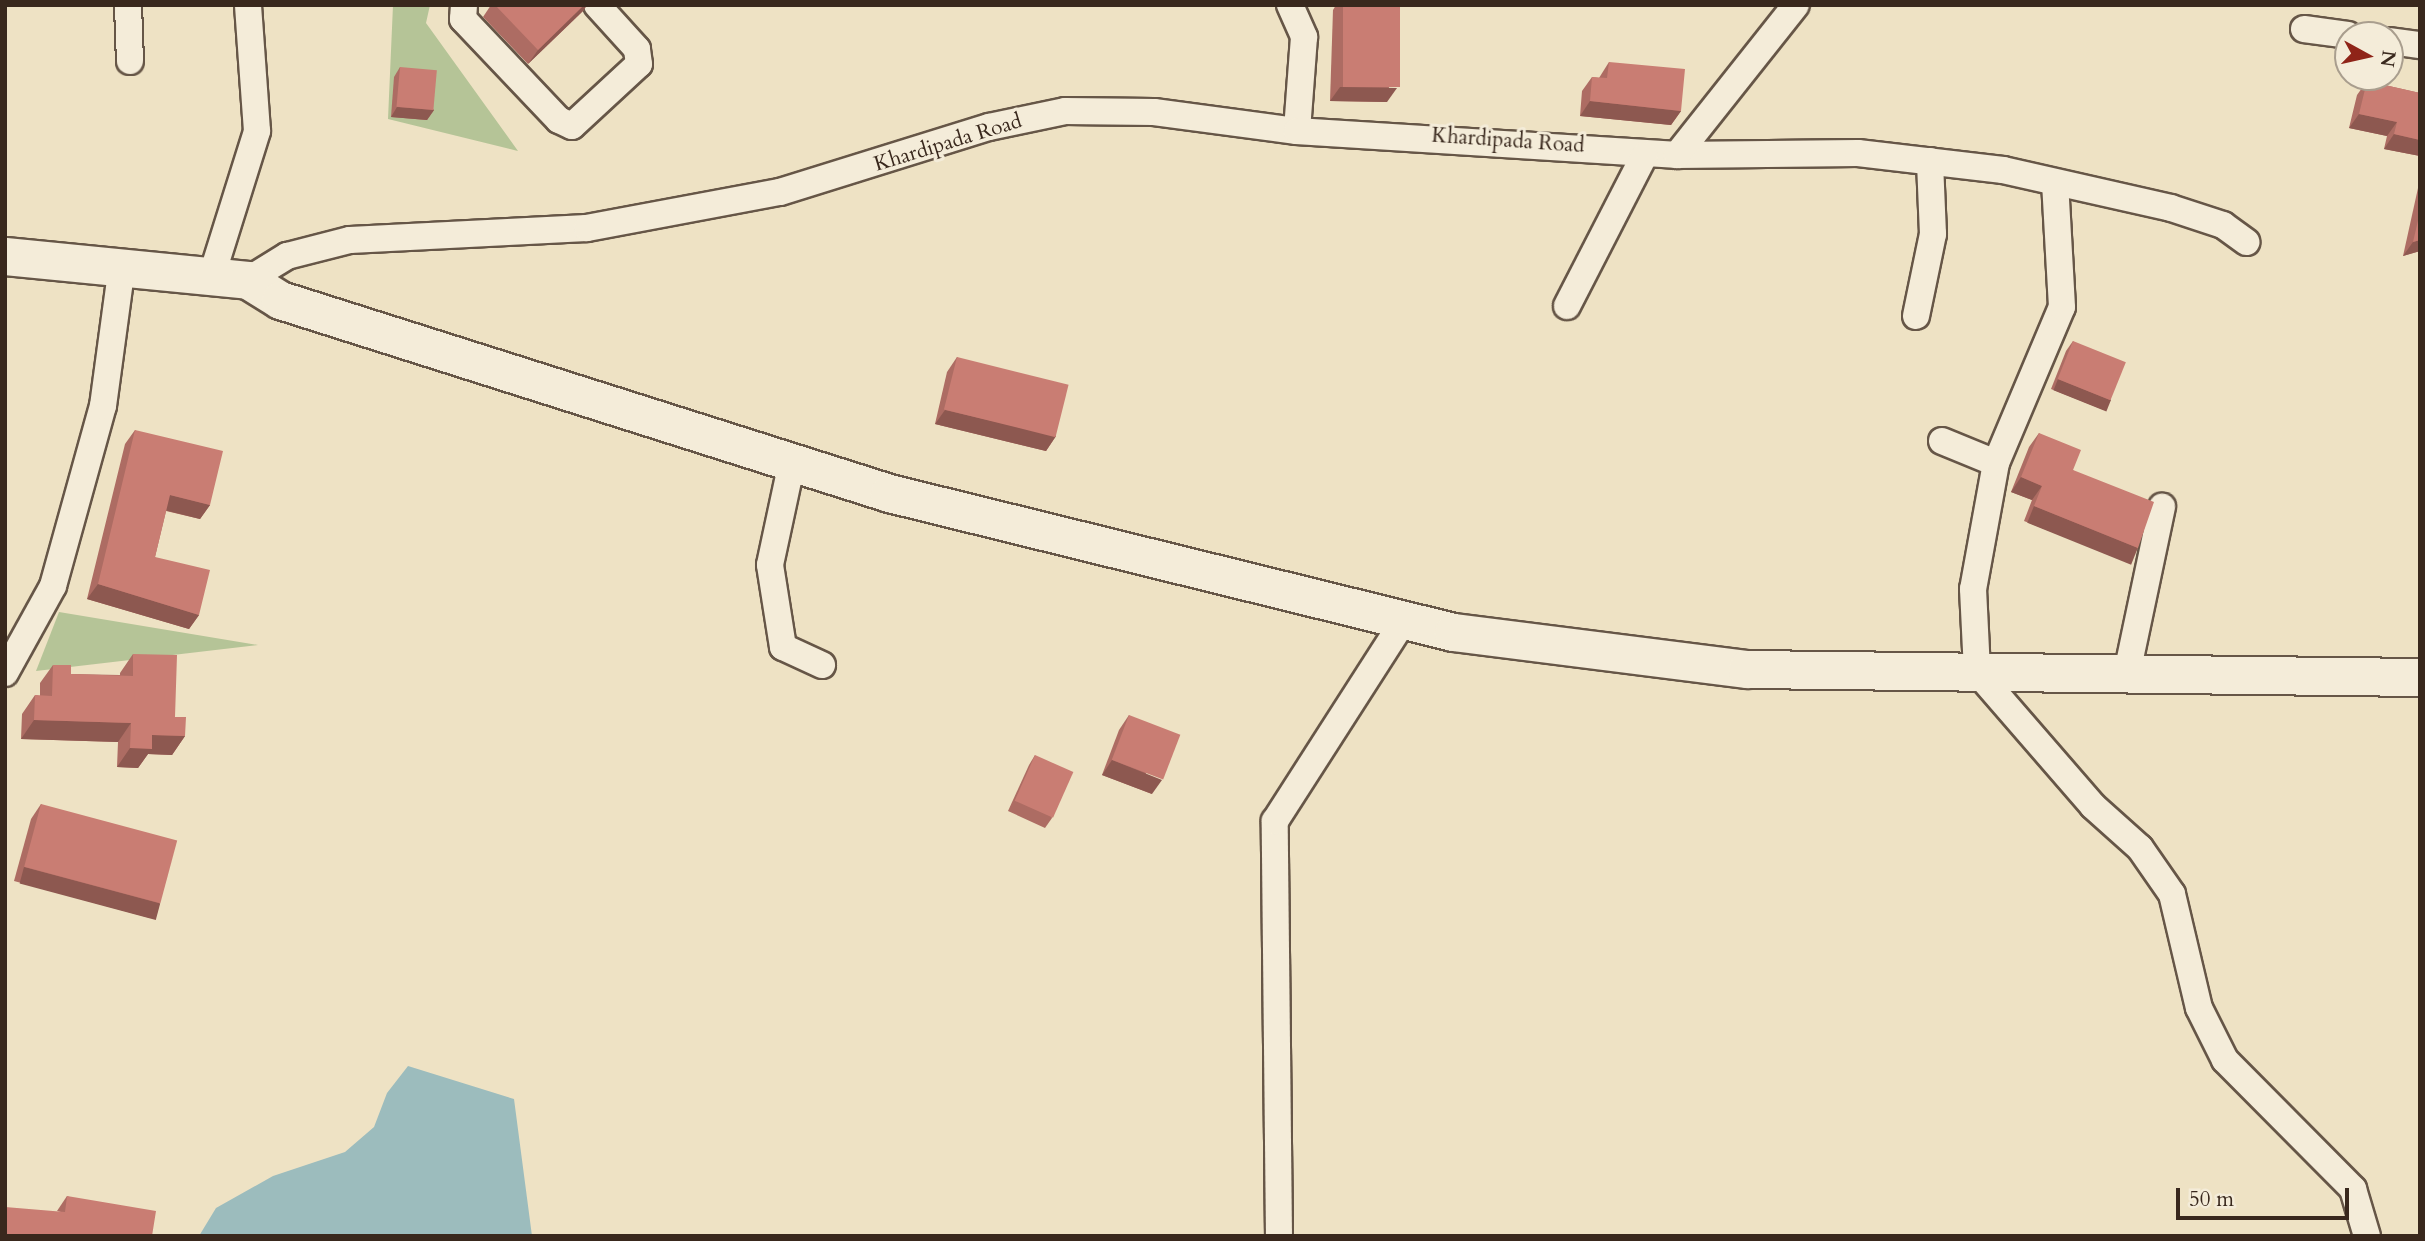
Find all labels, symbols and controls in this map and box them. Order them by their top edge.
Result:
north arrow [2334,21,2404,91]
text: N [2374,49,2402,69]
street label: Khardipada Road [871,109,1025,177]
street label: Khardipada Road [1431,123,1585,159]
scale bar [2180,1174,2353,1218]
text: 50 m [2189,1185,2234,1214]

